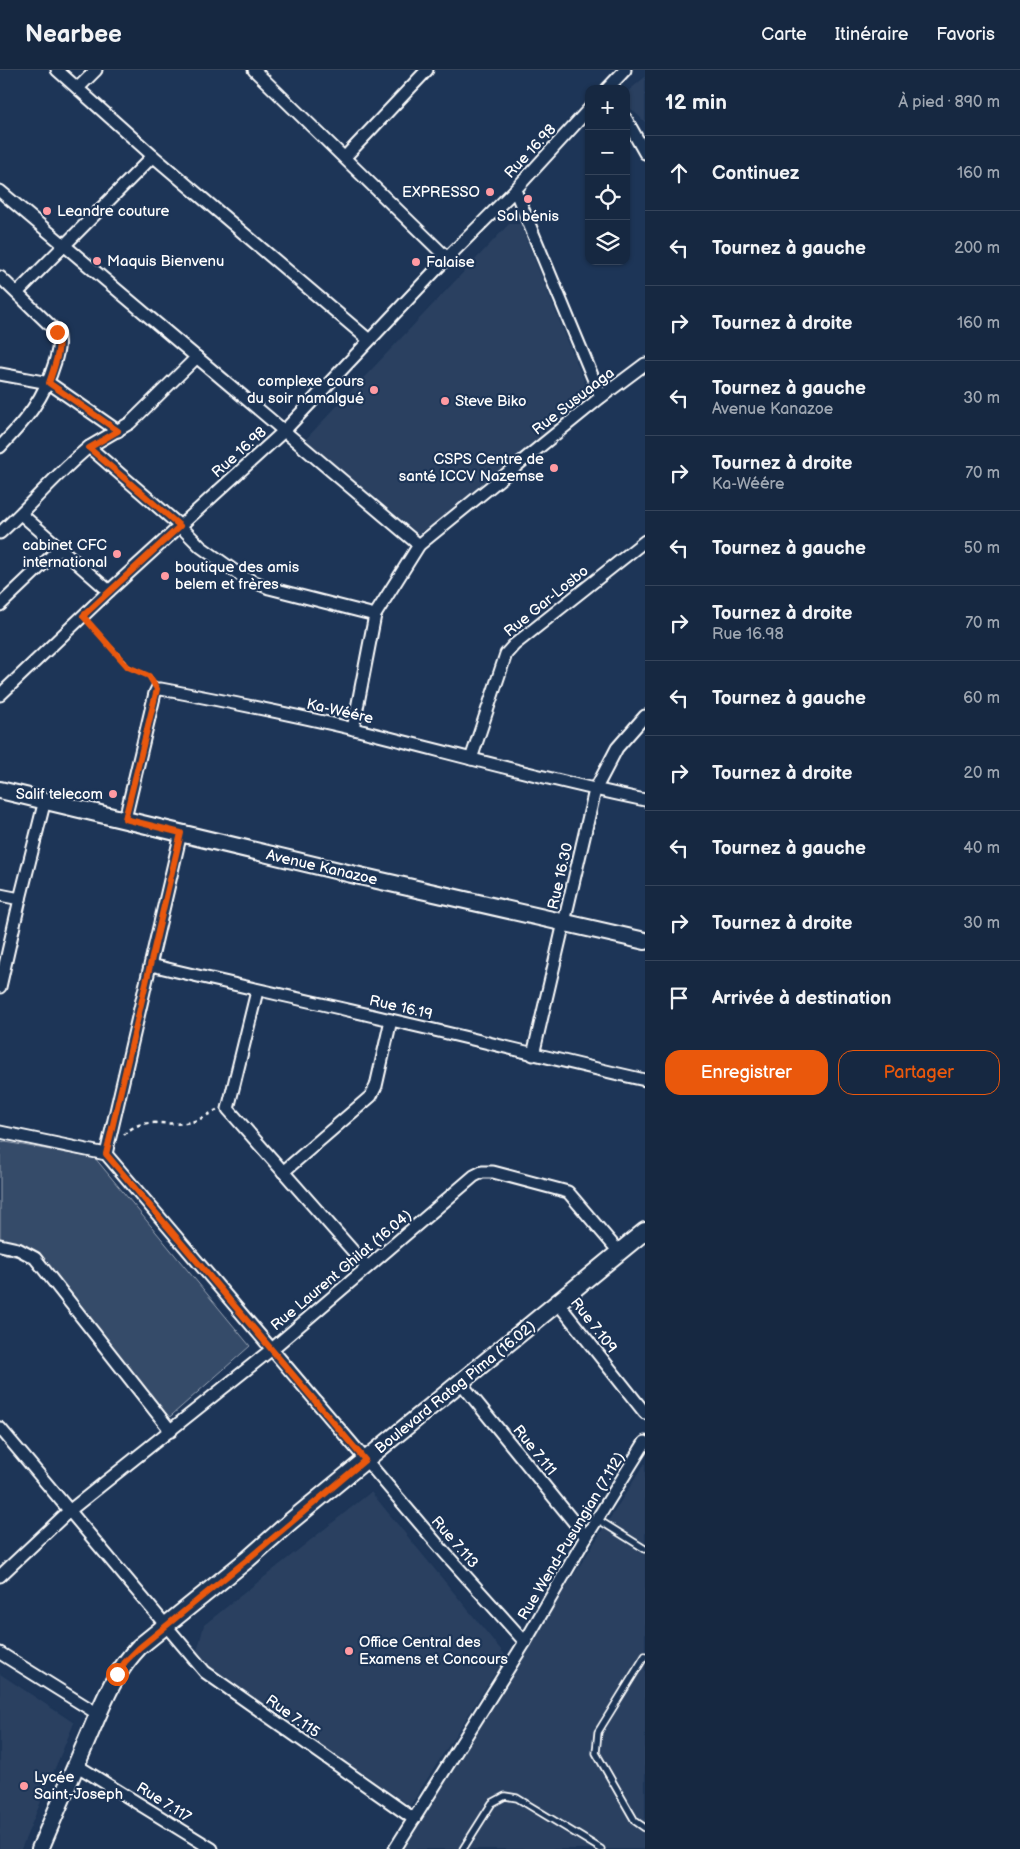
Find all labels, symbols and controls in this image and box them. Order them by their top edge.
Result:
text: Nearbee [25,20,122,49]
text: Carte [761,24,807,45]
text: Itinéraire [835,24,908,45]
text: Favoris [936,24,995,45]
map controls [585,85,630,265]
button: + [585,85,630,130]
text: 12 min [665,90,727,115]
text: À pied · 890 m [898,93,1000,112]
street label: Rue 16.98 [500,120,560,182]
button: − [585,130,630,175]
icon: ahead [665,159,693,187]
text: Continuez [712,162,799,185]
text: 160 m [957,164,1000,183]
button: locate [585,175,630,220]
place label: EXPRESSO [402,183,480,202]
marker: EXPRESSO [484,186,496,198]
marker: Sol bénis [522,193,534,205]
place label: Leandre couture [57,202,169,221]
marker: Leandre couture [41,205,53,217]
place label: Sol bénis [497,207,559,226]
button: layers [585,220,630,265]
icon: left [665,234,693,262]
text: Tournez à gauche [712,237,866,260]
text: 200 m [954,239,1000,258]
place label: Maquis Bienvenu [107,252,224,271]
place label: Falaise [426,253,475,272]
marker: Maquis Bienvenu [91,255,103,267]
marker: Falaise [410,256,422,268]
icon: right [665,309,693,337]
text: Tournez à droite [712,312,853,335]
text: 160 m [957,314,1000,333]
route end [46,321,69,344]
street label: Rue Susuaaga [528,363,618,439]
place label: complexe cours du soir namalgué [247,372,365,408]
text: Tournez à gauche [712,377,866,400]
marker: complexe cours du soir namalgué [368,384,380,396]
icon: left [665,384,693,412]
text: 30 m [963,389,1000,408]
place label: Steve Biko [455,392,526,411]
marker: Steve Biko [439,395,451,407]
text: Avenue Kanazoe [712,400,833,419]
street label: Rue 16.98 [208,423,271,482]
place label: CSPS Centre de santé ICCV Nazemse [399,450,544,486]
text: Tournez à droite [712,452,853,475]
icon: right [665,459,693,487]
marker: CSPS Centre de santé ICCV Nazemse [548,462,560,474]
text: 70 m [965,464,1000,483]
text: Ka-Wéére [712,475,784,494]
icon: left [665,534,693,562]
place label: cabinet CFC international [22,536,107,572]
text: Tournez à gauche [712,537,866,560]
text: 50 m [964,539,1000,558]
marker: cabinet CFC international [111,548,123,560]
place label: boutique des amis belem et frères [175,558,300,594]
street label: Rue Gar-Losbo [500,562,592,641]
marker: boutique des amis belem et frères [159,570,171,582]
text: Tournez à droite [712,602,853,625]
icon: right [665,609,693,637]
text: 70 m [965,614,1000,633]
text: Rue 16.98 [712,625,784,644]
icon: left [665,684,693,712]
text: Tournez à gauche [712,687,866,710]
text: 60 m [963,689,1000,708]
street label: Ka-Wéére [305,695,375,728]
icon: right [665,759,693,787]
text: Tournez à droite [712,762,853,785]
text: 20 m [964,764,1000,783]
place label: Salif telecom [16,785,103,804]
marker: Salif telecom [107,788,119,800]
icon: left [665,834,693,862]
text: Tournez à gauche [712,837,866,860]
text: 40 m [963,839,1000,858]
street label: Rue 16.30 [544,841,577,911]
street label: Avenue Kanazoe [264,845,380,890]
icon: right [665,909,693,937]
text: Tournez à droite [712,912,853,935]
text: 30 m [963,914,1000,933]
icon: arrive [665,984,693,1012]
text: Arrivée à destination [712,987,891,1010]
street label: Rue 16.19 [367,991,434,1024]
button: Enregistrer [665,1050,828,1095]
button: Partager [838,1050,1000,1095]
street label: Rue Laurent Ghilat (16.04) [267,1206,416,1335]
street label: Rue 7.109 [566,1294,621,1357]
street label: Boulevard Ratag Pima (16.02) [371,1317,540,1458]
street label: Rue 7.111 [509,1421,561,1479]
street label: Rue Wend-Pusungian (7.112) [514,1449,629,1624]
street label: Rue 7.113 [427,1512,482,1572]
place label: Office Central des Examens et Concours [359,1633,508,1669]
marker: Office Central des Examens et Concours [343,1645,355,1657]
route start [106,1663,129,1686]
street label: Rue 7.115 [262,1691,324,1742]
place label: Lycée Saint-Joseph [34,1768,123,1804]
street label: Rue 7.117 [133,1778,195,1827]
marker: Lycée Saint-Joseph [18,1780,30,1792]

